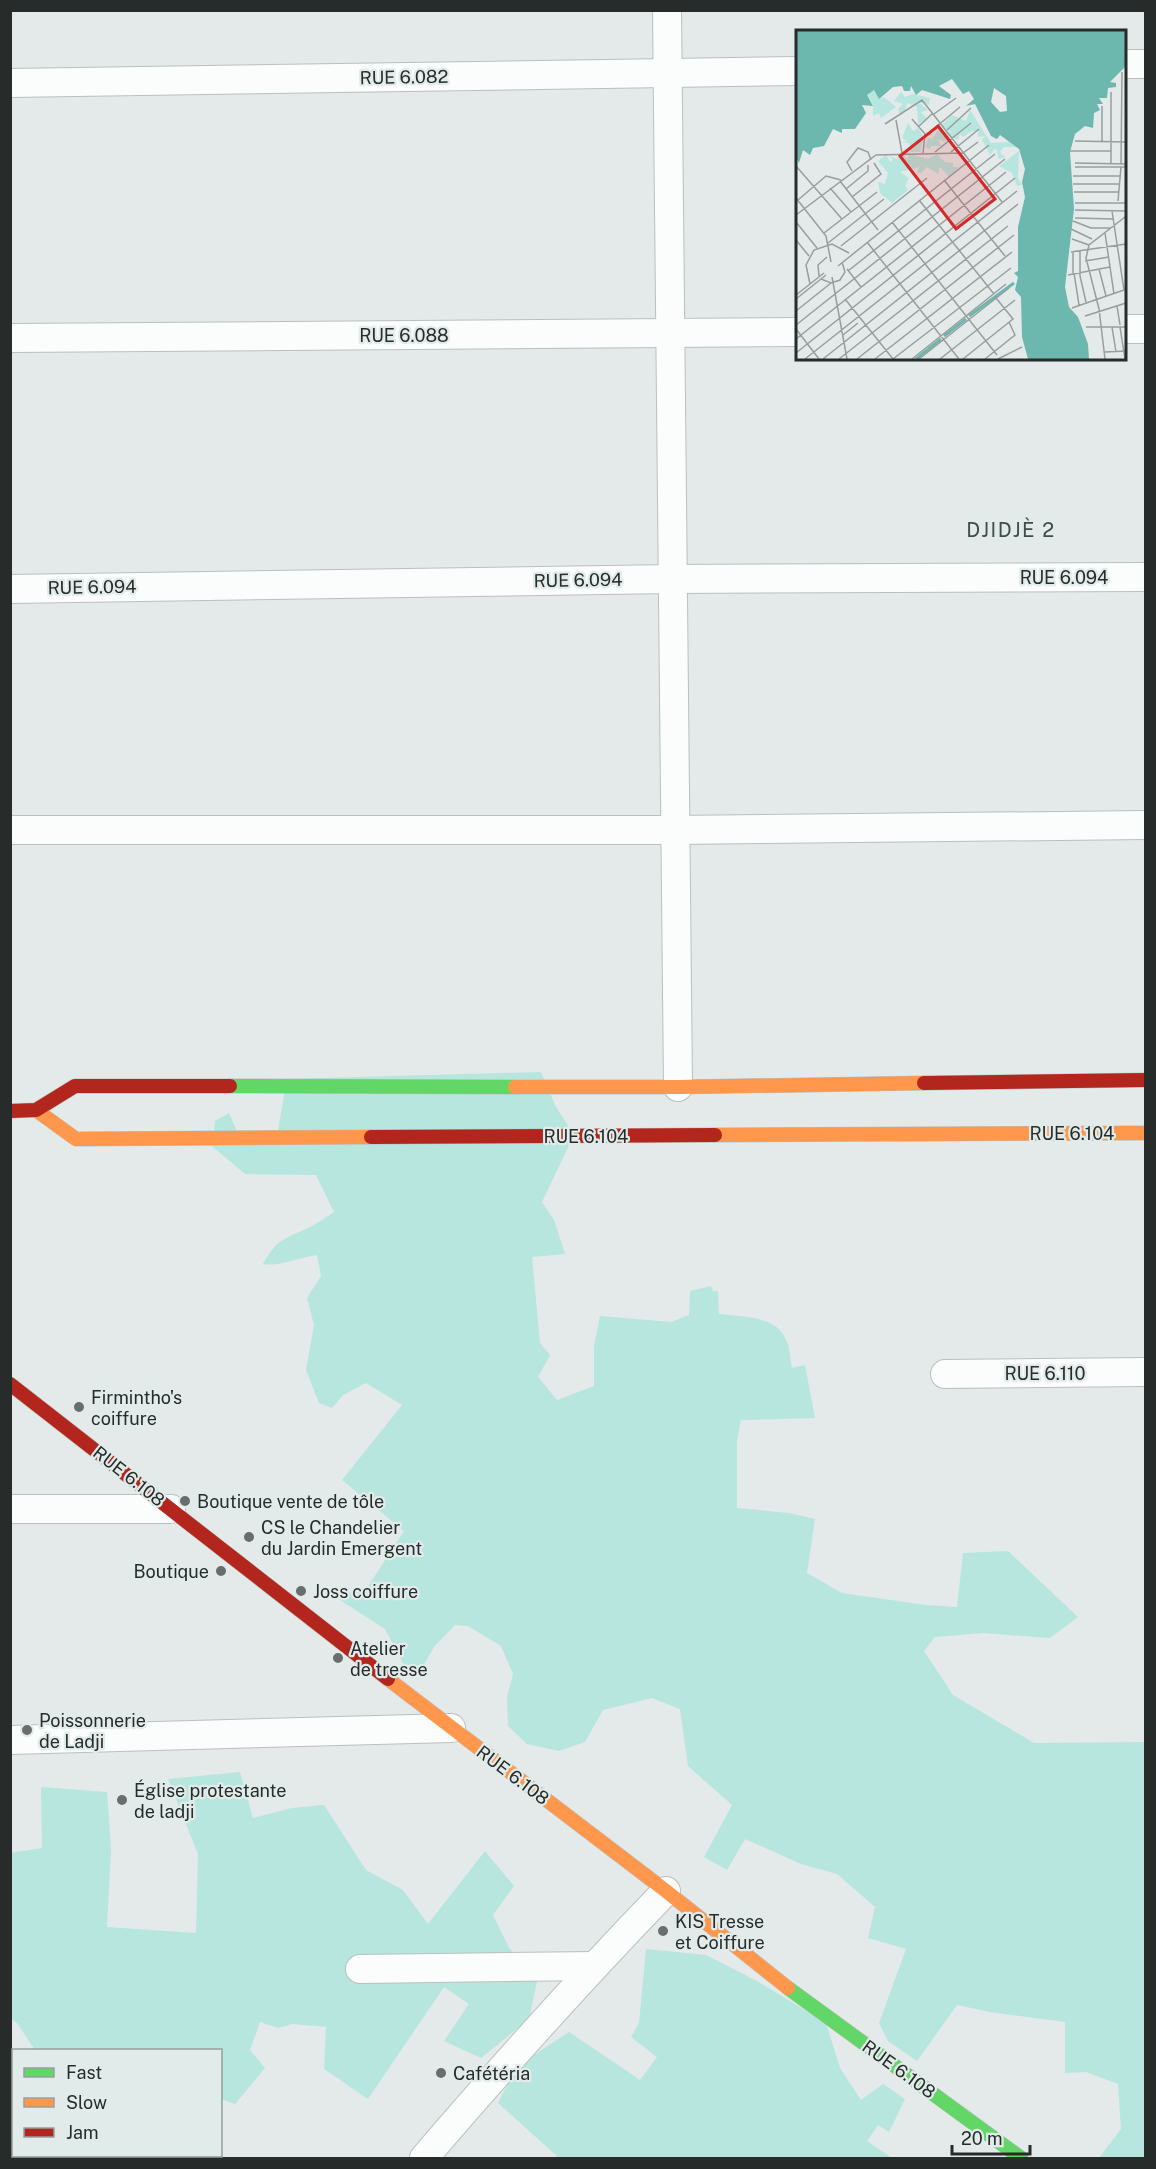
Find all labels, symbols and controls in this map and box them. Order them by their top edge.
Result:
inset map [796,30,1126,360]
street label: RUE 6.082 [360,66,448,88]
street label: RUE 6.088 [359,325,449,346]
district label: DJIDJÈ 2 [966,517,1056,542]
street label: RUE 6.094 [1020,567,1108,588]
street label: RUE 6.094 [533,569,623,591]
street label: RUE 6.094 [47,576,137,598]
street label: RUE 6.104 [1030,1123,1114,1144]
street label: RUE 6.104 [544,1126,628,1147]
street label: RUE 6.110 [1005,1363,1085,1384]
place label: Firmintho's coiffure [91,1387,182,1429]
marker: Firmintho's coiffure [72,1400,86,1414]
street label: RUE 6.108 [89,1442,169,1510]
place label: Boutique vente de tôle [197,1491,384,1512]
marker: Boutique vente de tôle [178,1494,192,1508]
place label: CS le Chandelier du Jardin Emergent [261,1517,422,1559]
marker: CS le Chandelier du Jardin Emergent [242,1530,256,1544]
place label: Boutique [133,1561,209,1582]
marker: Boutique [214,1564,228,1578]
place label: Joss coiffure [313,1581,418,1602]
marker: Joss coiffure [294,1584,308,1598]
place label: Atelier de tresse [350,1638,428,1680]
marker: Atelier de tresse [331,1651,345,1665]
place label: Poissonnerie de Ladji [39,1710,146,1752]
marker: Poissonnerie de Ladji [20,1723,34,1737]
street label: RUE 6.108 [473,1741,553,1809]
place label: Église protestante de ladji [134,1779,287,1822]
marker: Église protestante de ladji [115,1793,129,1807]
place label: KIS Tresse et Coiffure [675,1911,765,1953]
marker: KIS Tresse et Coiffure [656,1924,670,1938]
street label: RUE 6.108 [858,2035,940,2103]
legend [12,2049,222,2157]
text: Fast [66,2062,102,2083]
place label: Cafétéria [453,2063,530,2084]
marker: Cafétéria [434,2066,448,2080]
text: Slow [66,2092,107,2113]
scale bar [952,2118,1030,2156]
text: Jam [66,2122,99,2143]
text: 20 m [961,2128,1003,2149]

